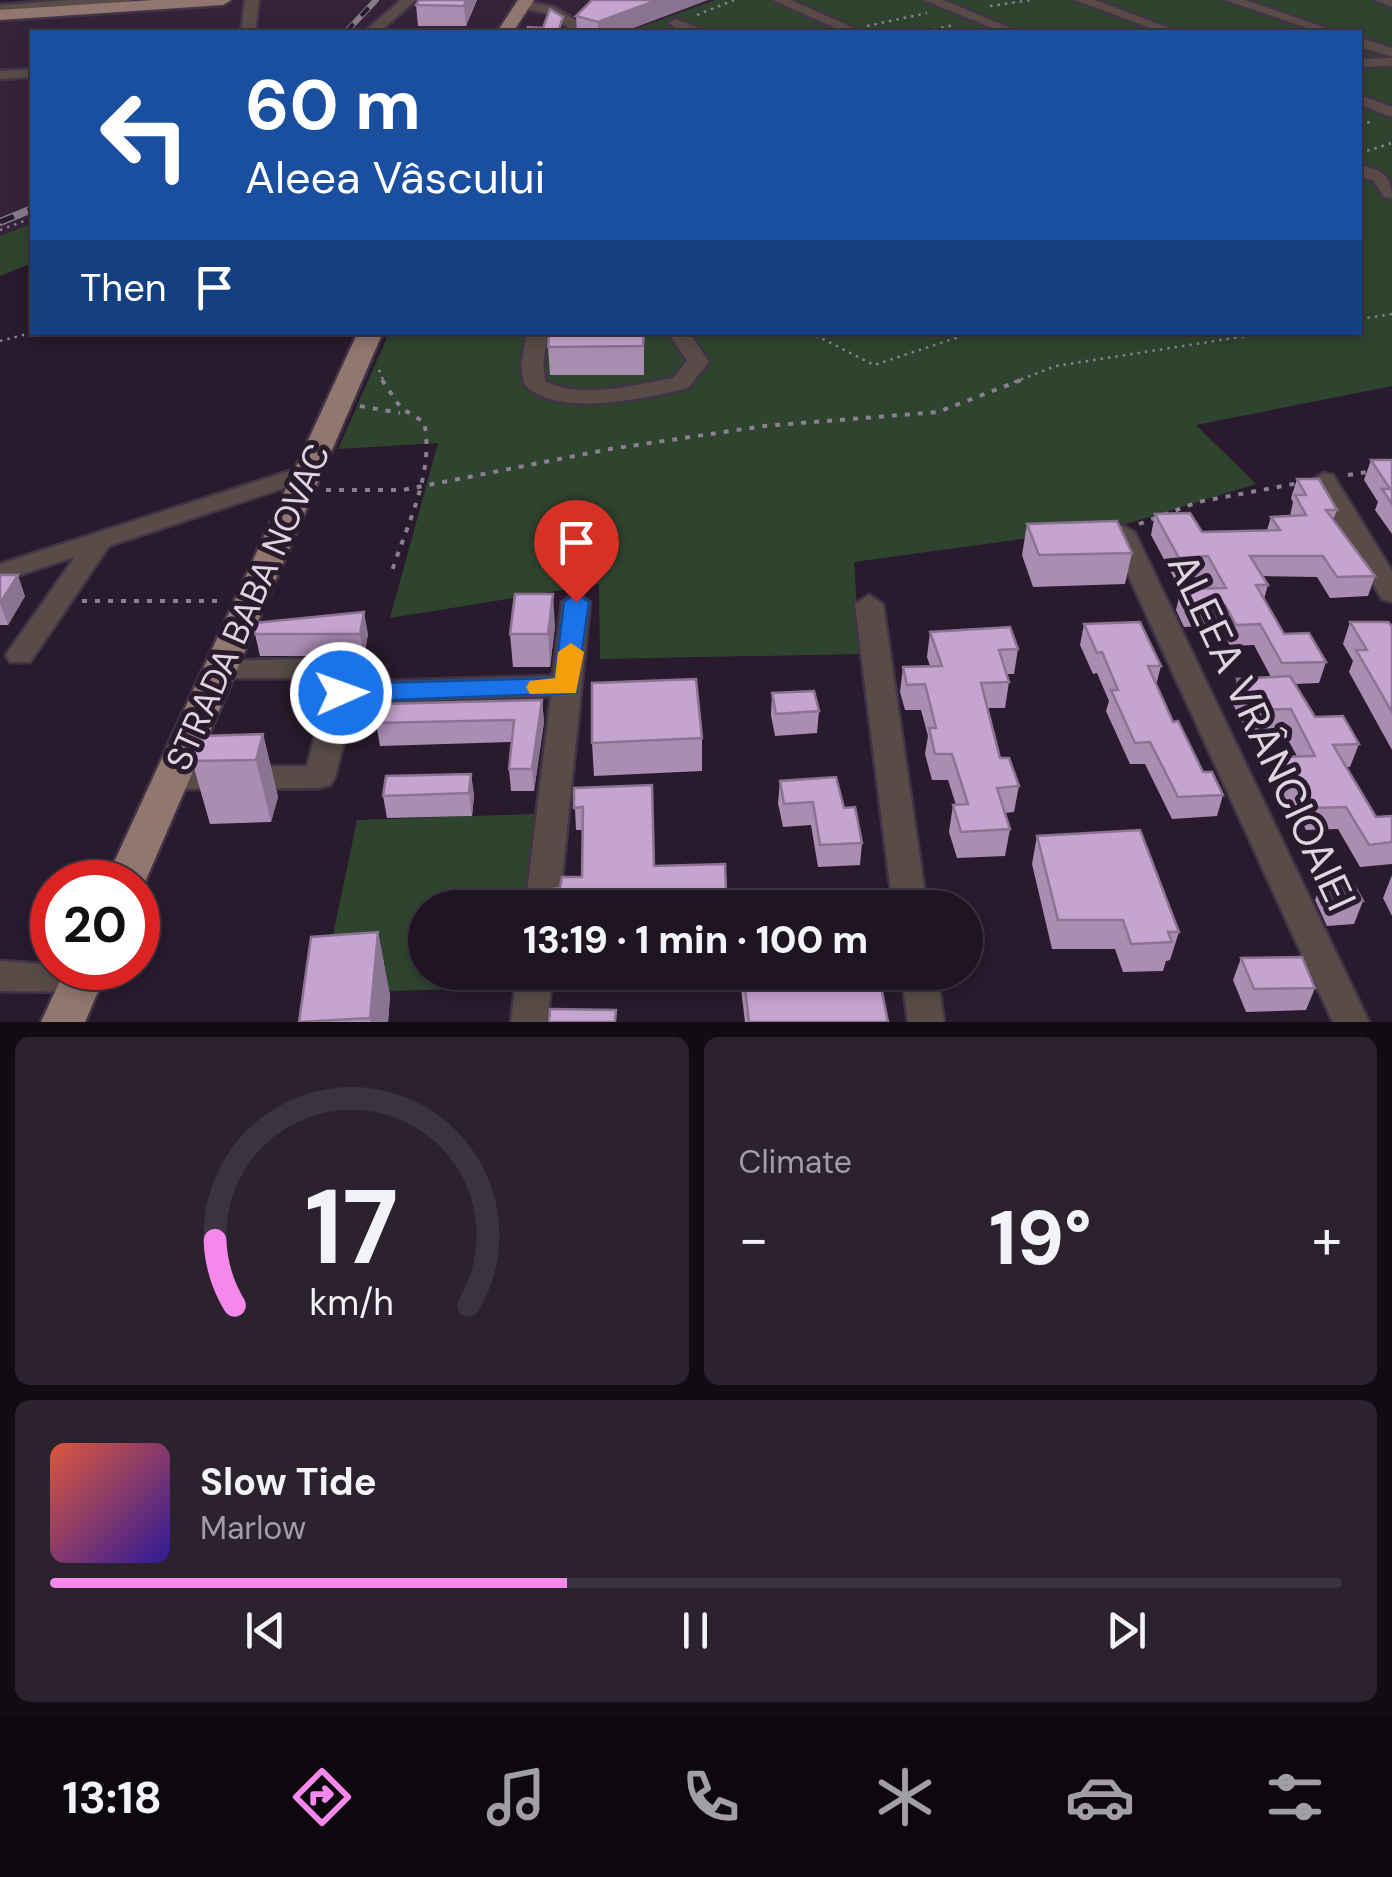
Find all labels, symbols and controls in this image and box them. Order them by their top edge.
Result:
text: 60 m [245,60,421,151]
icon: left [80,70,210,200]
text: Aleea Vâscului [245,148,545,207]
icon: arrive [187,260,242,315]
text: Then [80,263,167,313]
street label: STRADA BABA NOVAC [155,437,341,777]
pin [534,500,619,603]
icon: arrive [549,515,604,570]
street label: ALEEA VRÂNCIOAIEI [1155,544,1369,920]
position arrow [289,641,393,745]
speed limit sign: 20 [30,860,160,990]
text: 13:19 · 1 min · 100 m [523,915,868,965]
text: Climate [739,1141,852,1183]
text: 17 [305,1160,399,1295]
text: 19° [989,1190,1092,1287]
text: − [739,1203,769,1275]
text: + [1312,1203,1342,1275]
text: km/h [310,1280,394,1326]
text: Slow Tide [200,1457,377,1507]
text: Marlow [200,1507,306,1549]
icon: previous [238,1603,293,1658]
icon: pause [668,1603,723,1658]
icon: next [1099,1603,1154,1658]
icon: directions [287,1762,357,1832]
icon: music [481,1762,551,1832]
icon: phone [676,1762,746,1832]
icon: climate [870,1762,940,1832]
icon: car [1065,1762,1135,1832]
icon: filters [1260,1762,1330,1832]
text: 13:18 [62,1768,162,1827]

